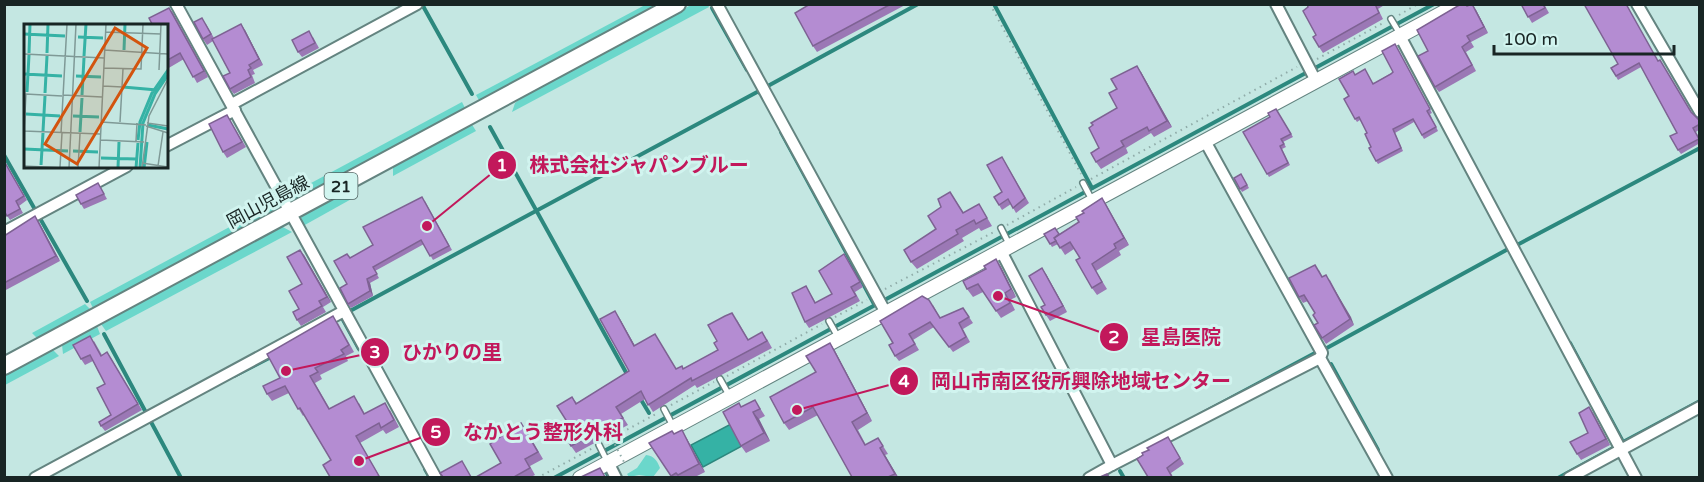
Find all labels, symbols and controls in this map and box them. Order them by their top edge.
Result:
scale bar [1494,18,1674,56]
inset map [24,24,168,168]
text: 100 m [1503,28,1558,50]
callout: 株式会社ジャパンブルー [487,146,761,184]
text: 1 [496,154,508,176]
text: 株式会社ジャパンブルー [529,154,749,178]
street label: 岡山児島線 [223,171,313,233]
road number: 21 [324,173,358,199]
callout: 星島医院 [1099,318,1233,356]
text: 2 [1108,326,1120,348]
text: 星島医院 [1141,326,1221,350]
callout: ひかりの里 [360,333,514,371]
text: 3 [369,341,381,363]
text: ひかりの里 [402,341,502,365]
callout: 岡山市南区役所興除地域センター [889,362,1243,400]
text: 4 [898,370,910,392]
text: 岡山市南区役所興除地域センター [931,370,1231,394]
callout: なかとう整形外科 [421,413,635,451]
text: 5 [430,421,442,443]
text: なかとう整形外科 [463,421,623,445]

